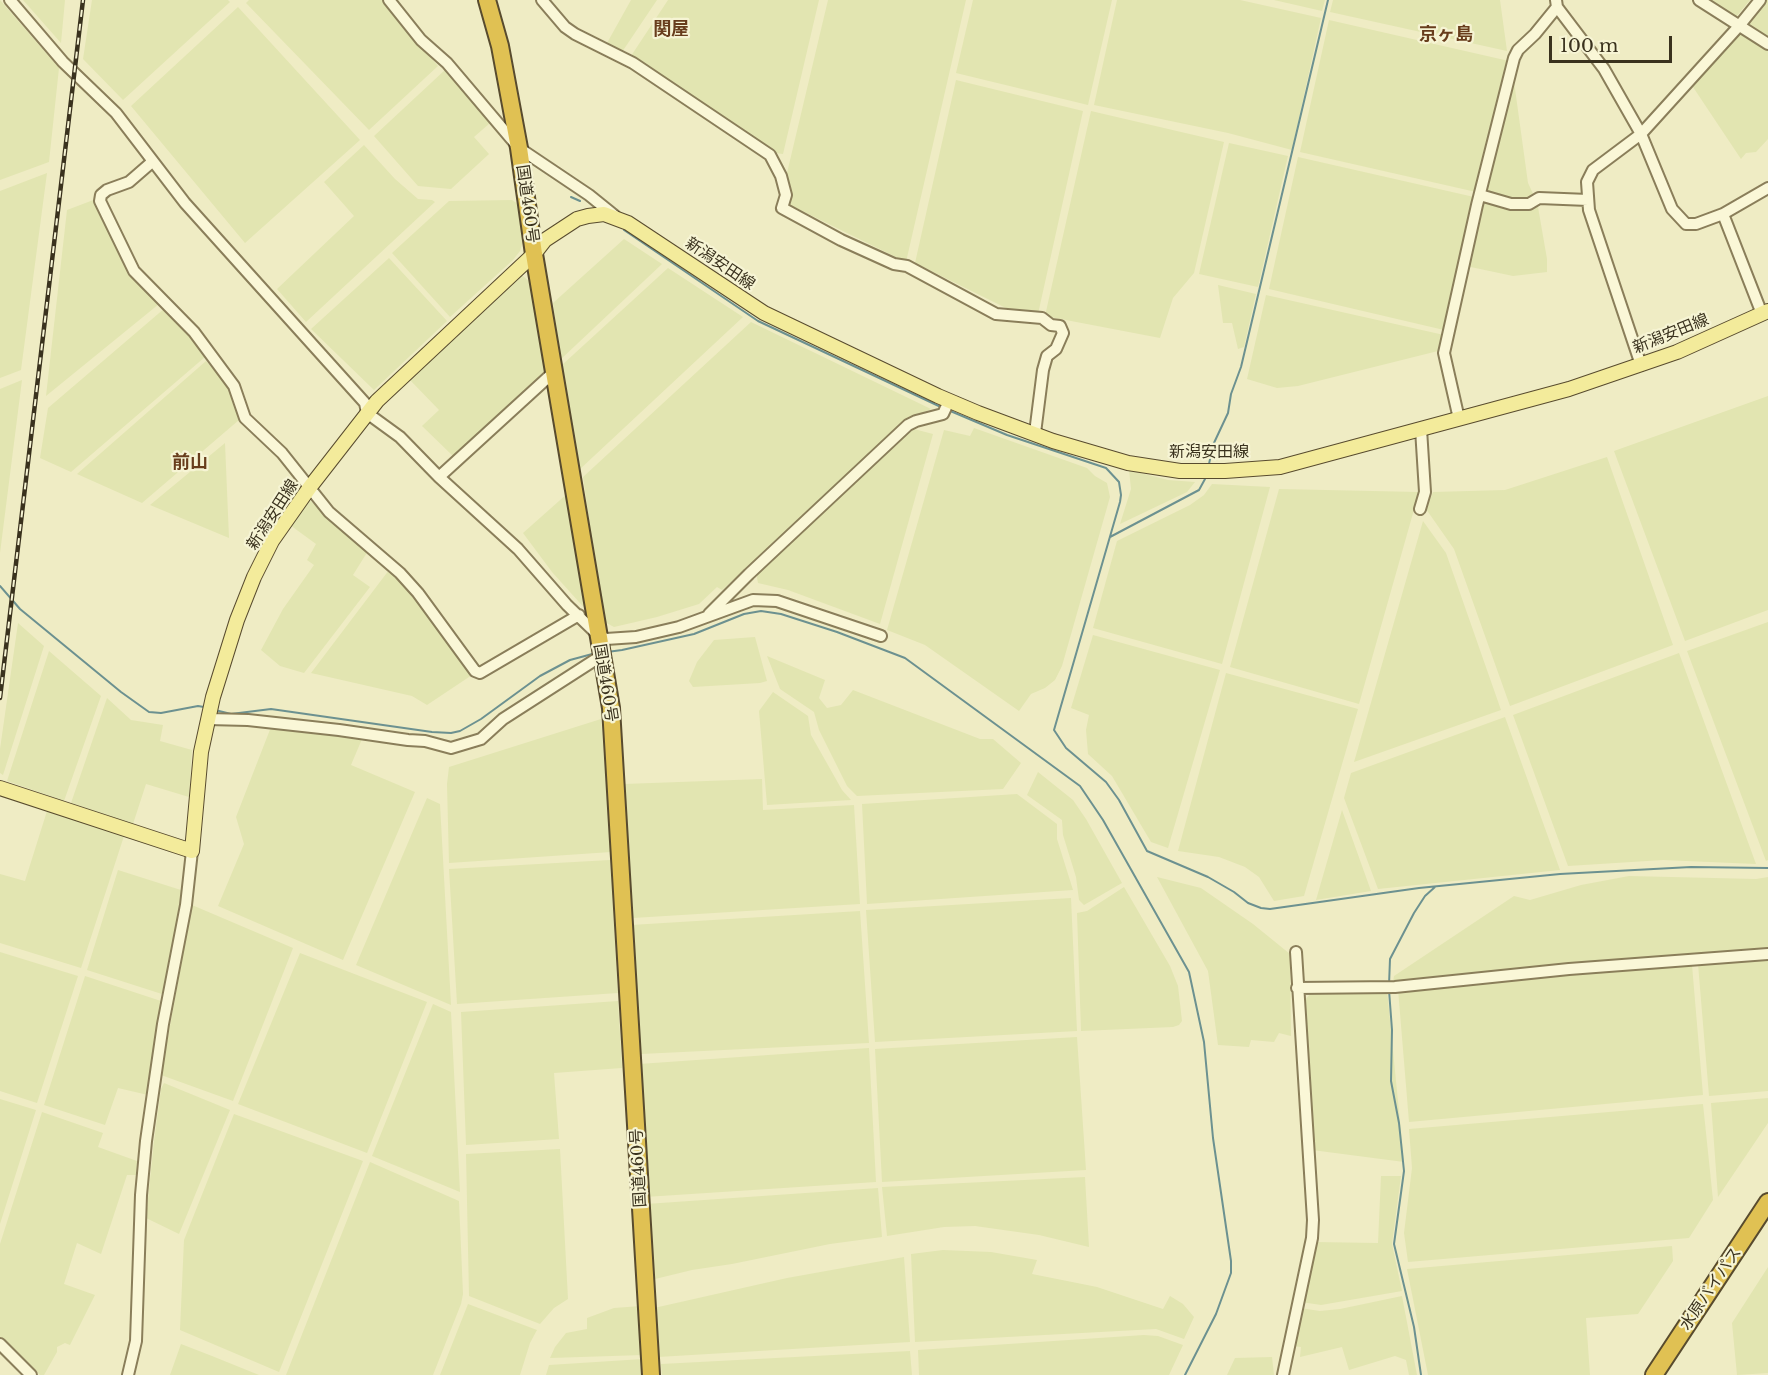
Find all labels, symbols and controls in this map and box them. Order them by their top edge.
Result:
district label: 関屋 [653,19,689,41]
district label: 京ヶ島 [1419,24,1473,46]
scale bar [1552,24,1675,62]
text: 100 m [1560,35,1618,57]
street label: 国道460号 [512,164,542,244]
street label: 新潟安田線 [681,234,759,294]
street label: 新潟安田線 [1630,310,1712,358]
street label: 新潟安田線 [1169,442,1249,462]
district label: 前山 [172,452,208,474]
street label: 新潟安田線 [243,476,303,554]
street label: 国道460号 [589,642,621,724]
street label: 国道460号 [627,1128,651,1208]
street label: 水原バイパス [1676,1244,1746,1334]

